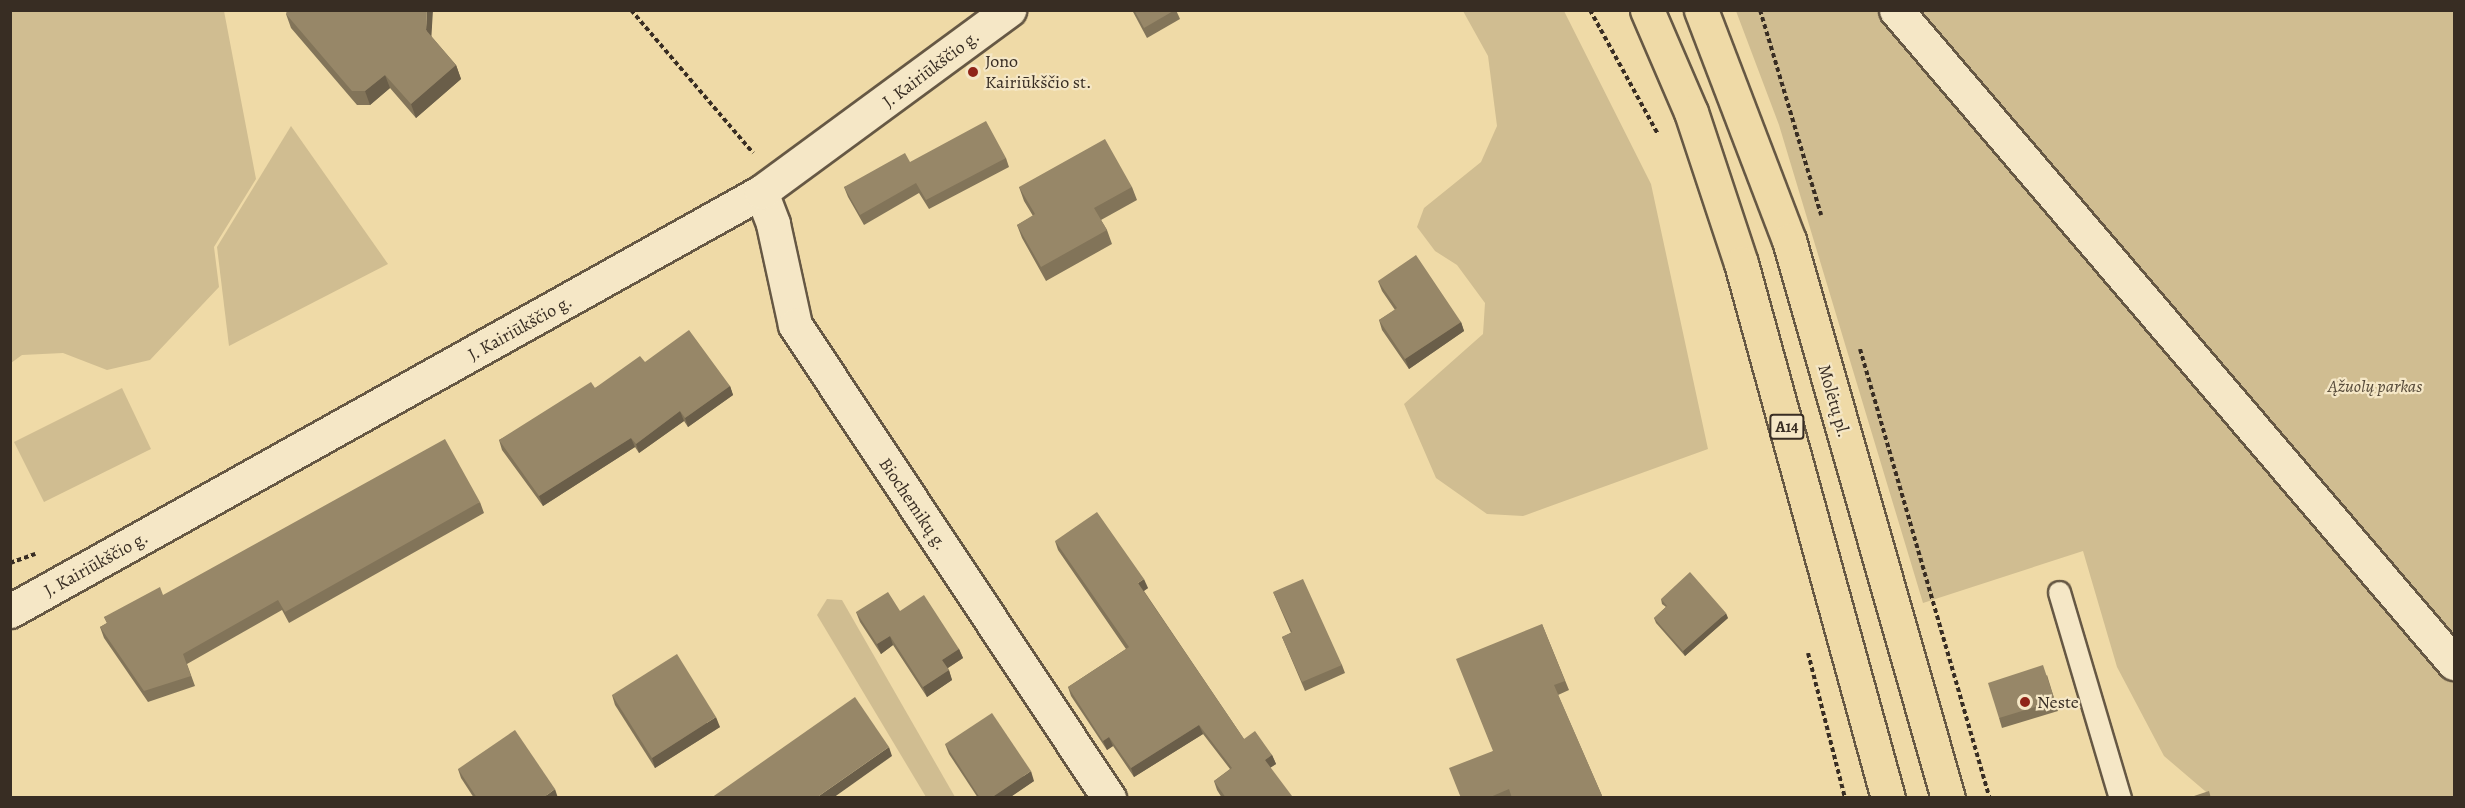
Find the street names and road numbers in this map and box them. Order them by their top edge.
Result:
street label: J. Kairiūkščio g. [878,25,984,113]
street label: J. Kairiūkščio g. [464,290,576,366]
street label: Molėtų pl. [1813,362,1855,440]
road number: A14 [1769,414,1805,440]
street label: Biochemikų g. [874,454,952,554]
street label: J. Kairiūkščio g. [40,526,152,602]

